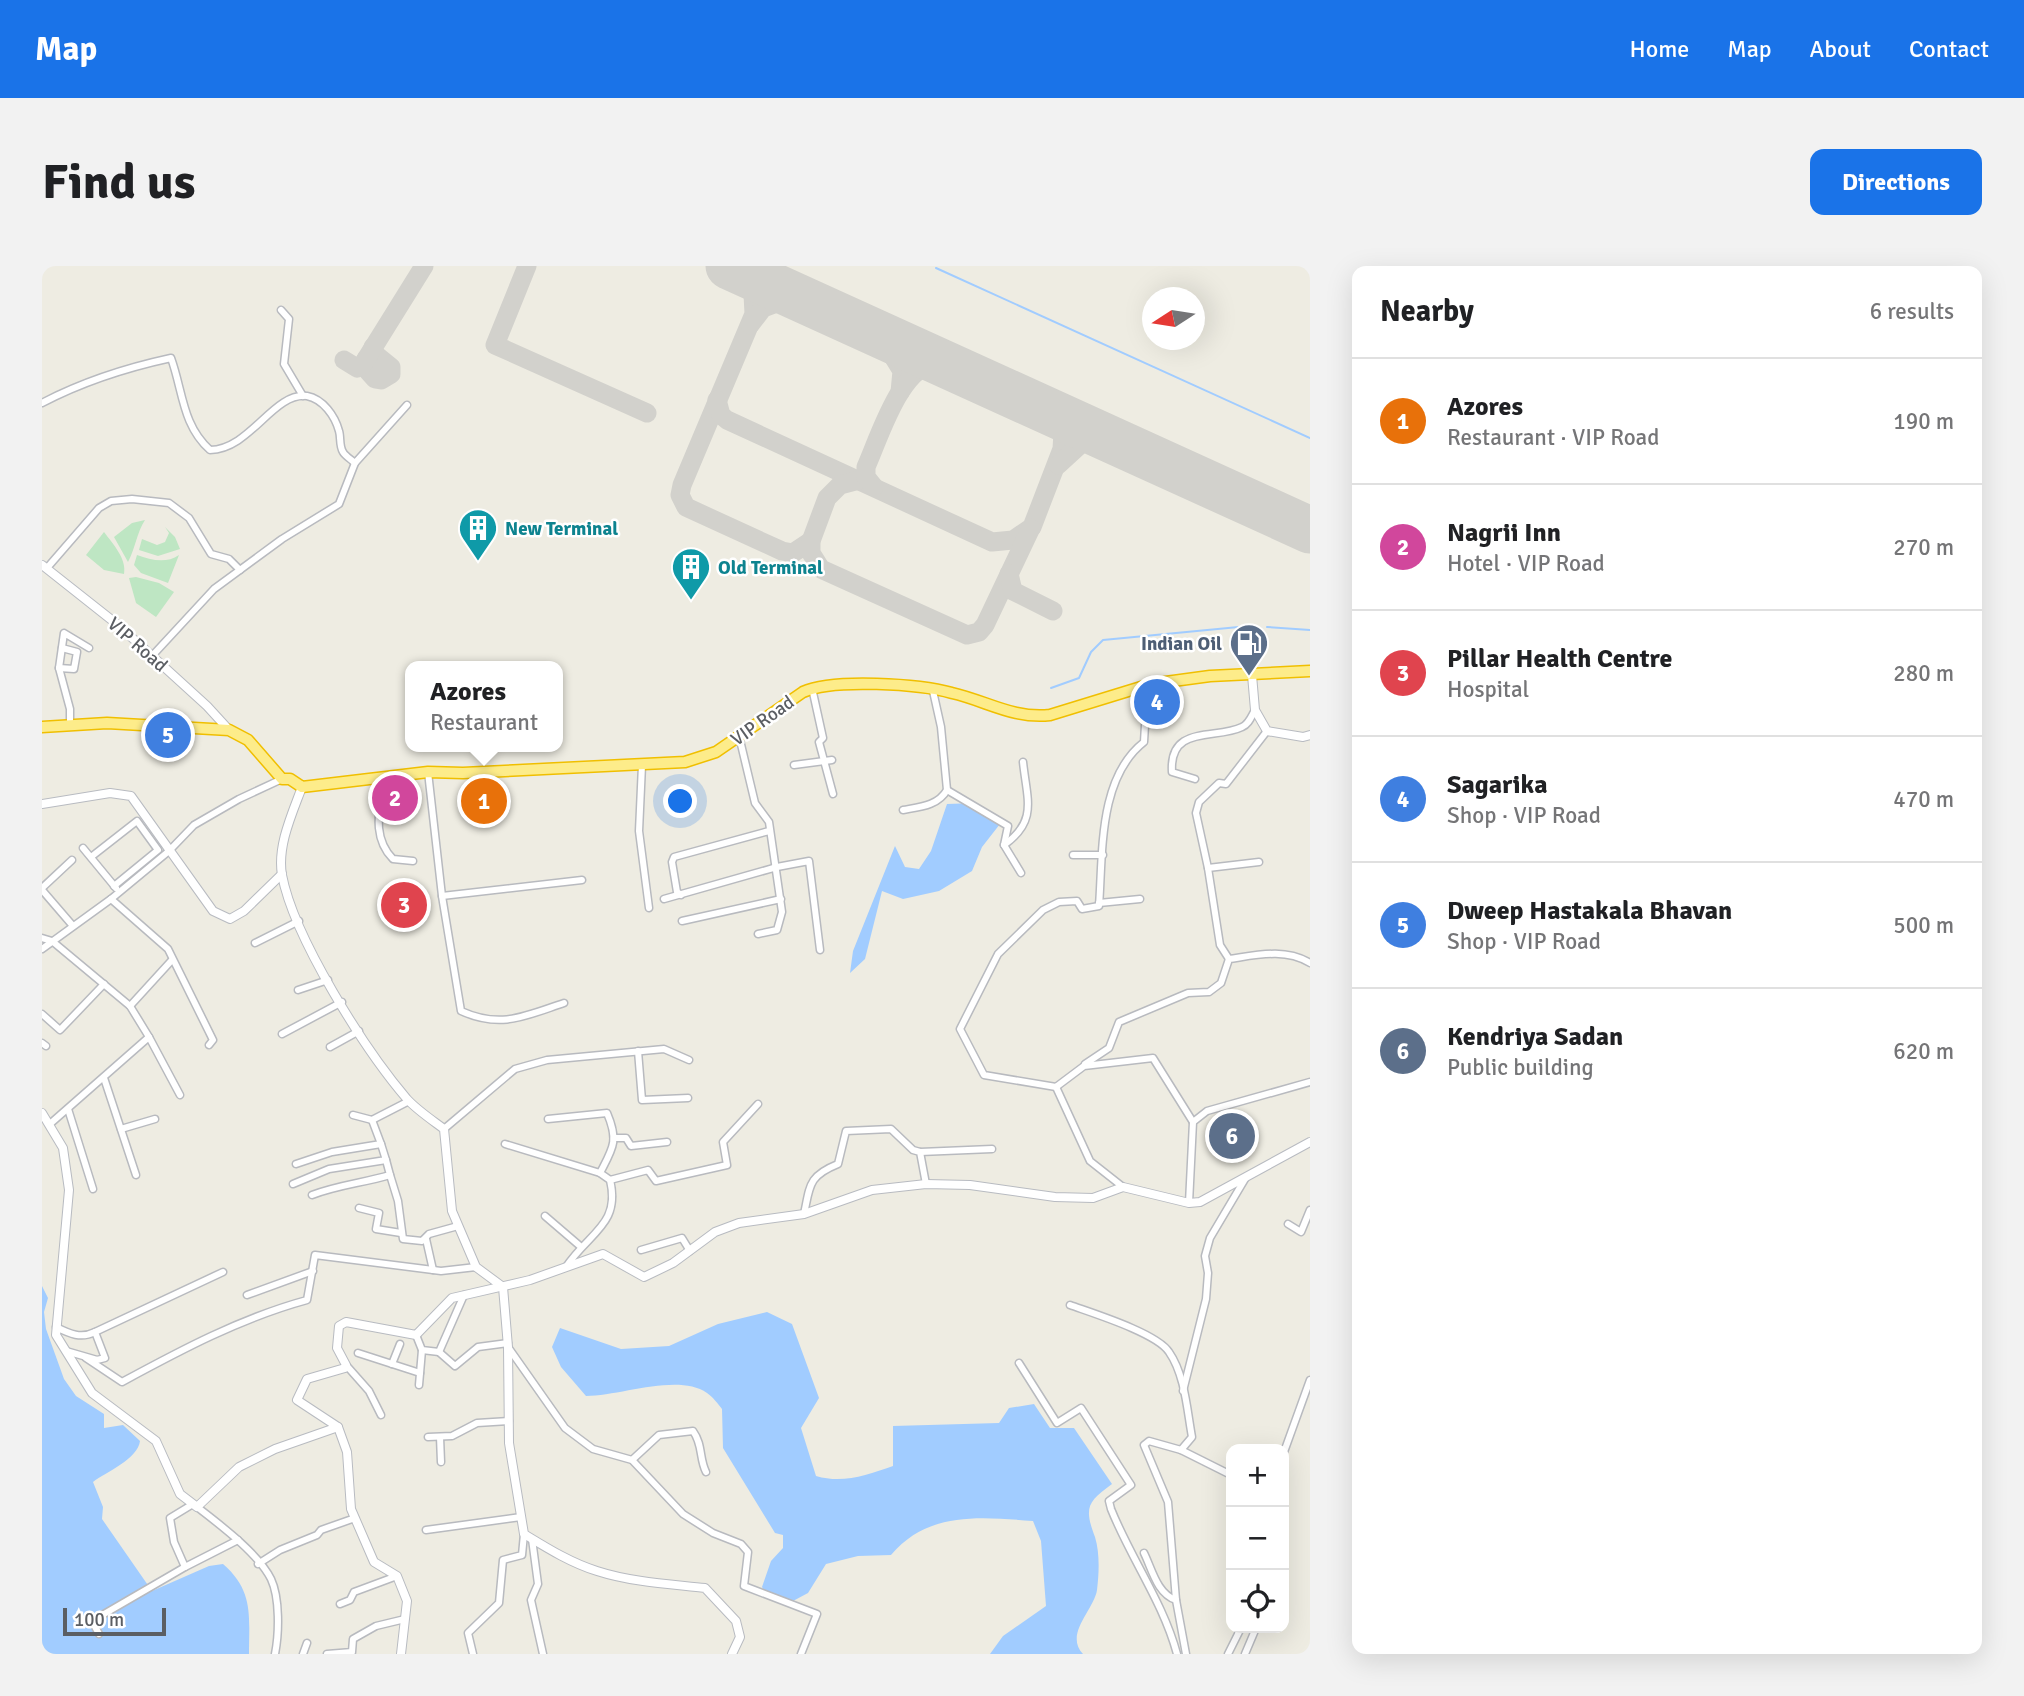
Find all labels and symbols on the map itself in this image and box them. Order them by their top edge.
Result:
north arrow [1142,287,1205,350]
building icon: New Terminal [457,507,499,562]
place label: New Terminal [505,517,618,541]
building icon: Old Terminal [670,546,712,601]
place label: Old Terminal [718,556,823,580]
street label: VIP Road [102,612,172,677]
fuel station icon: Indian Oil [1228,622,1270,677]
place label: Indian Oil [1141,632,1222,656]
pin: 4 [1134,676,1180,728]
street label: VIP Road [726,690,799,751]
pin: 5 [145,709,191,761]
pin: 2 [372,772,418,824]
pin: 1 [461,775,507,827]
your location [663,784,697,818]
pin: 3 [381,879,427,931]
pin: 6 [1209,1110,1255,1162]
scale bar [63,1605,166,1637]

